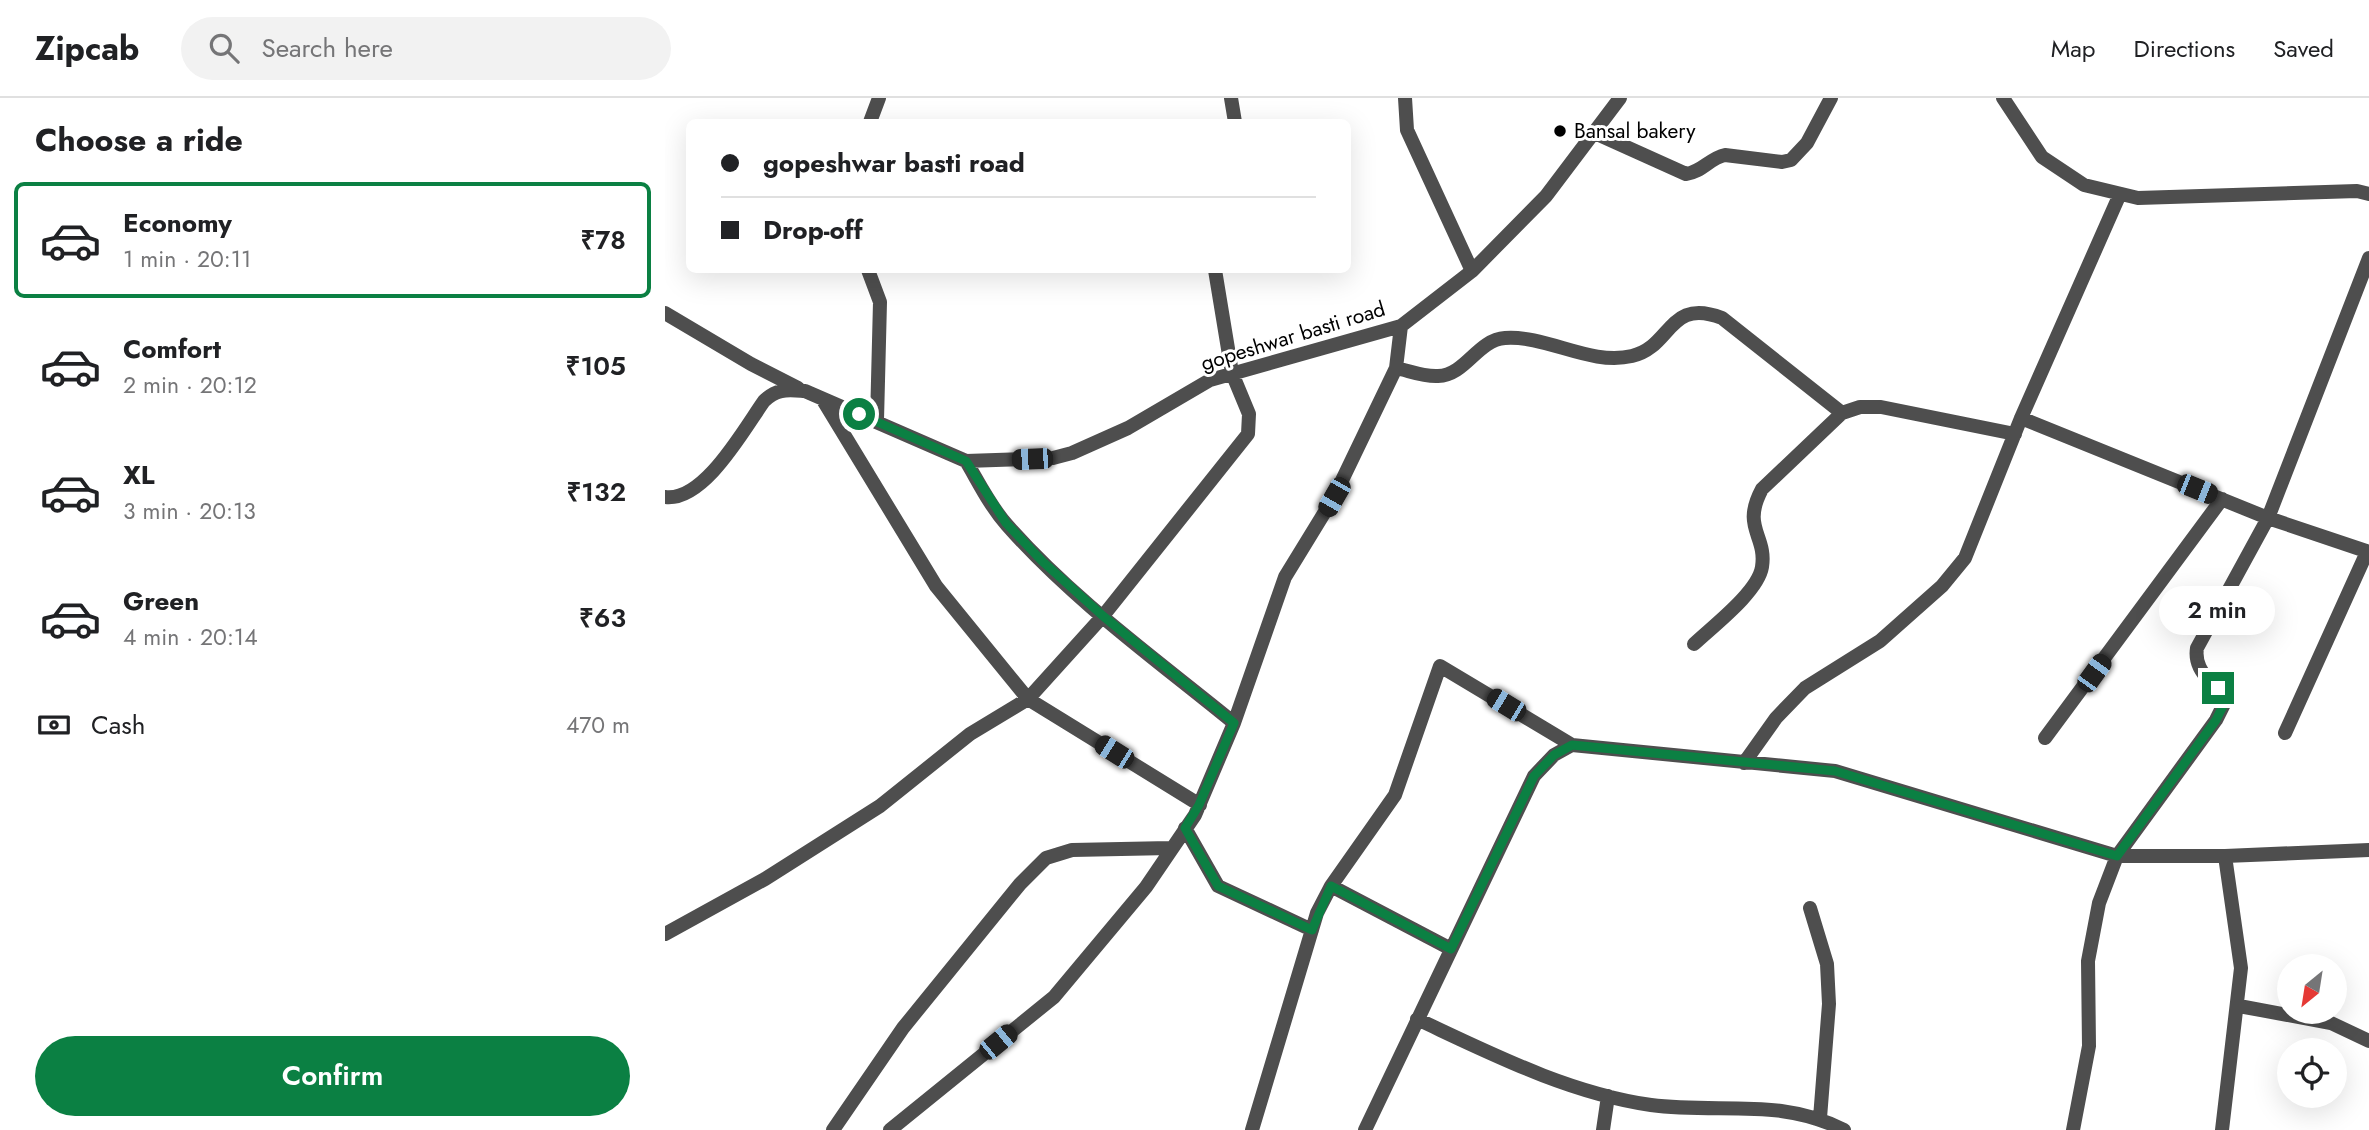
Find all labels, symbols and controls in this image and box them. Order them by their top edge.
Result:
search box [181,17,671,80]
text: Zipcab [35,25,139,72]
icon: search [205,29,243,67]
text: Search here [261,29,393,67]
text: Map [2051,31,2096,66]
text: Directions [2134,31,2235,66]
text: Saved [2273,31,2334,66]
place label: Bansal bakery [1574,116,1696,146]
text: Choose a ride [35,117,243,163]
marker: Bansal bakery [1552,123,1568,139]
text: gopeshwar basti road [763,144,1025,182]
text: Economy [123,204,232,242]
icon: car [39,209,102,272]
text: Drop-off [763,211,863,249]
text: ₹78 [580,221,626,259]
text: 1 min · 20:11 [123,242,251,276]
street label: gopeshwar basti road [1197,294,1389,378]
text: Comfort [123,330,221,368]
icon: car [39,335,102,398]
text: ₹105 [566,347,626,385]
text: 2 min · 20:12 [123,368,257,402]
route start [843,398,875,430]
car [1011,448,1054,470]
text: XL [123,456,155,494]
icon: car [39,461,102,524]
car [2174,471,2221,507]
text: ₹132 [566,473,626,511]
car [1315,474,1354,520]
text: 3 min · 20:13 [123,494,256,528]
text: Green [123,582,199,620]
icon: car [39,587,102,650]
callout: 2 min [2160,587,2276,636]
text: 2 min [2187,593,2247,627]
text: ₹63 [579,599,626,637]
text: 4 min · 20:14 [123,620,258,654]
car [2074,650,2115,696]
route end [2202,672,2234,704]
car [1483,685,1530,725]
icon: cash [35,706,73,744]
text: Cash [91,706,145,744]
text: 470 m [566,708,630,742]
car [1091,732,1138,772]
north arrow [2277,954,2347,1024]
map controls [2277,954,2347,1108]
car [976,1021,1021,1063]
button: Confirm [35,1036,630,1116]
button: locate [2277,1038,2347,1108]

